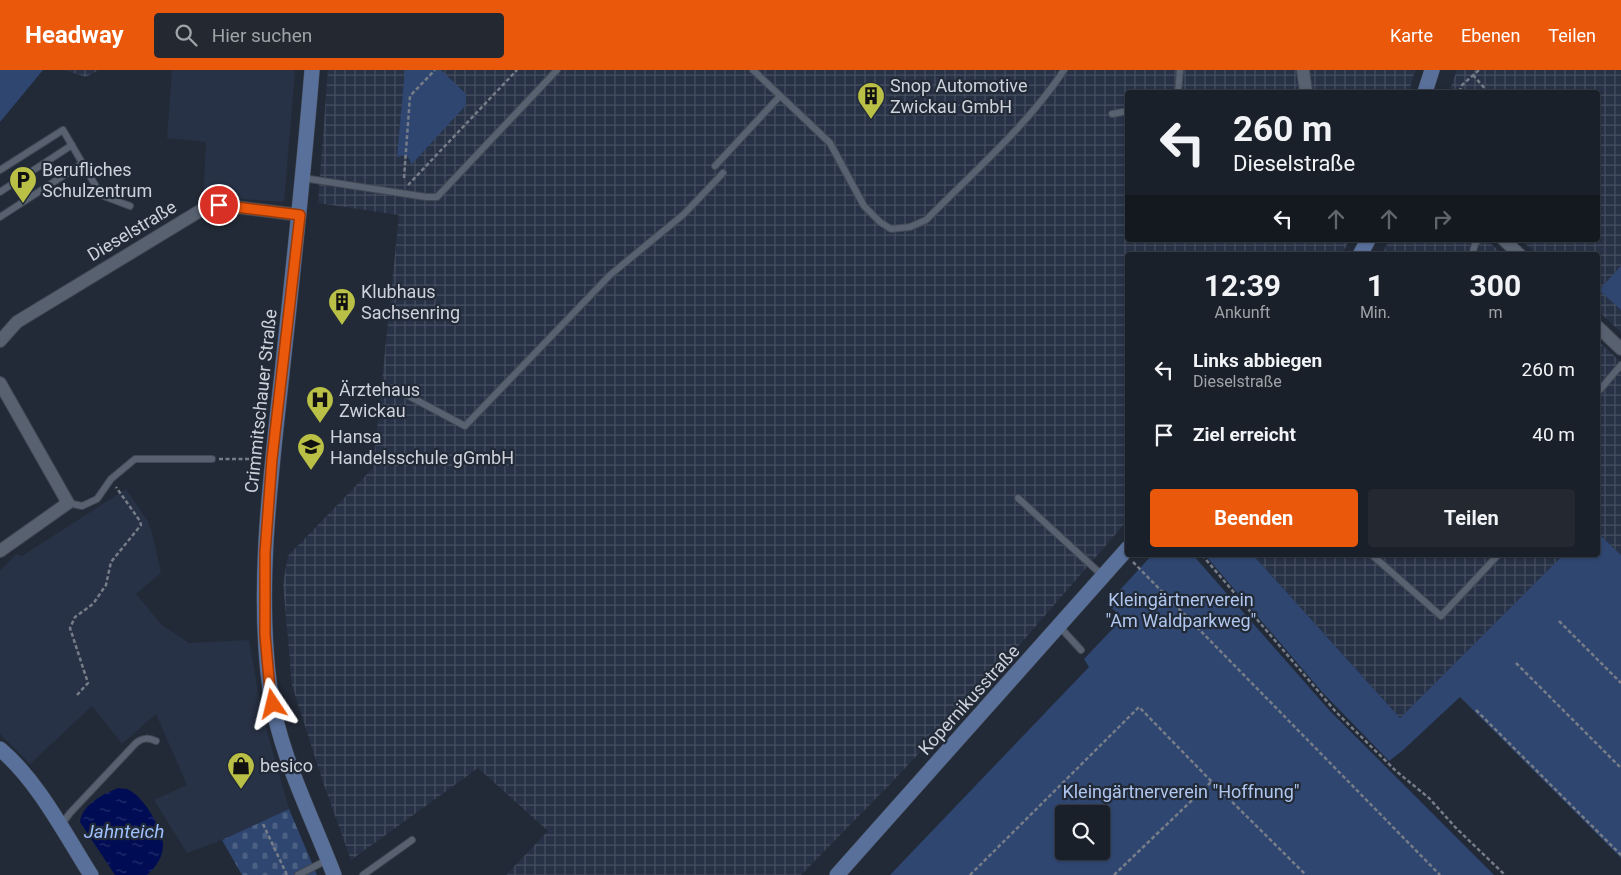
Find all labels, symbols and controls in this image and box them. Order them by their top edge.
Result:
search box [154,13,504,58]
text: Headway [25,21,124,49]
icon: search [172,21,200,49]
text: Hier suchen [212,24,312,47]
text: Karte [1390,25,1433,46]
text: Ebenen [1461,25,1520,46]
text: Teilen [1548,25,1596,46]
place label: Snop Automotive Zwickau GmbH [890,75,1027,117]
building icon: Snop Automotive Zwickau GmbH [856,81,886,120]
text: 260 m [1233,109,1332,150]
icon: left [1150,110,1215,175]
text: Dieselstraße [1233,151,1355,176]
place label: Berufliches Schulzentrum [42,159,152,201]
parking icon: Berufliches Schulzentrum [8,165,38,204]
pin [198,184,240,226]
icon: arrive [205,191,233,219]
street label: Dieselstraße [84,196,180,265]
icon: left [1269,205,1297,233]
icon: ahead [1322,205,1350,233]
icon: ahead [1375,205,1403,233]
icon: right [1428,205,1456,233]
text: 12:39 [1204,268,1281,303]
text: 1 [1367,268,1384,303]
text: 300 [1470,268,1521,303]
place label: Klubhaus Sachsenring [361,281,460,323]
building icon: Klubhaus Sachsenring [327,287,357,326]
text: Ankunft [1215,303,1270,322]
text: Min. [1360,303,1391,322]
text: m [1488,303,1502,322]
street label: Crimmitschauer Straße [240,308,281,494]
text: Links abbiegen [1193,349,1322,372]
icon: left [1150,356,1178,384]
text: 260 m [1522,358,1575,381]
text: Dieselstraße [1193,372,1282,391]
place label: Ärztehaus Zwickau [339,379,420,421]
hospital icon: Ärztehaus Zwickau [305,385,335,424]
icon: arrive [1150,421,1178,449]
text: Ziel erreicht [1193,423,1296,446]
text: 40 m [1532,423,1575,446]
place label: Hansa Handelsschule gGmbH [330,426,514,468]
school or university icon: Hansa Handelsschule gGmbH [296,432,326,471]
button: Beenden [1150,489,1358,547]
button: Teilen [1368,489,1575,547]
park label: Kleingärtnerverein "Am Waldparkweg" [1106,589,1256,631]
street label: Kopernikusstraße [914,640,1024,759]
position arrow [246,677,298,729]
shop icon: besico [226,751,256,790]
place label: besico [260,755,313,776]
park label: Kleingärtnerverein "Hoffnung" [1062,781,1300,802]
map controls [1055,805,1110,860]
button: search [1055,805,1110,860]
water label: Jahnteich [84,820,164,843]

